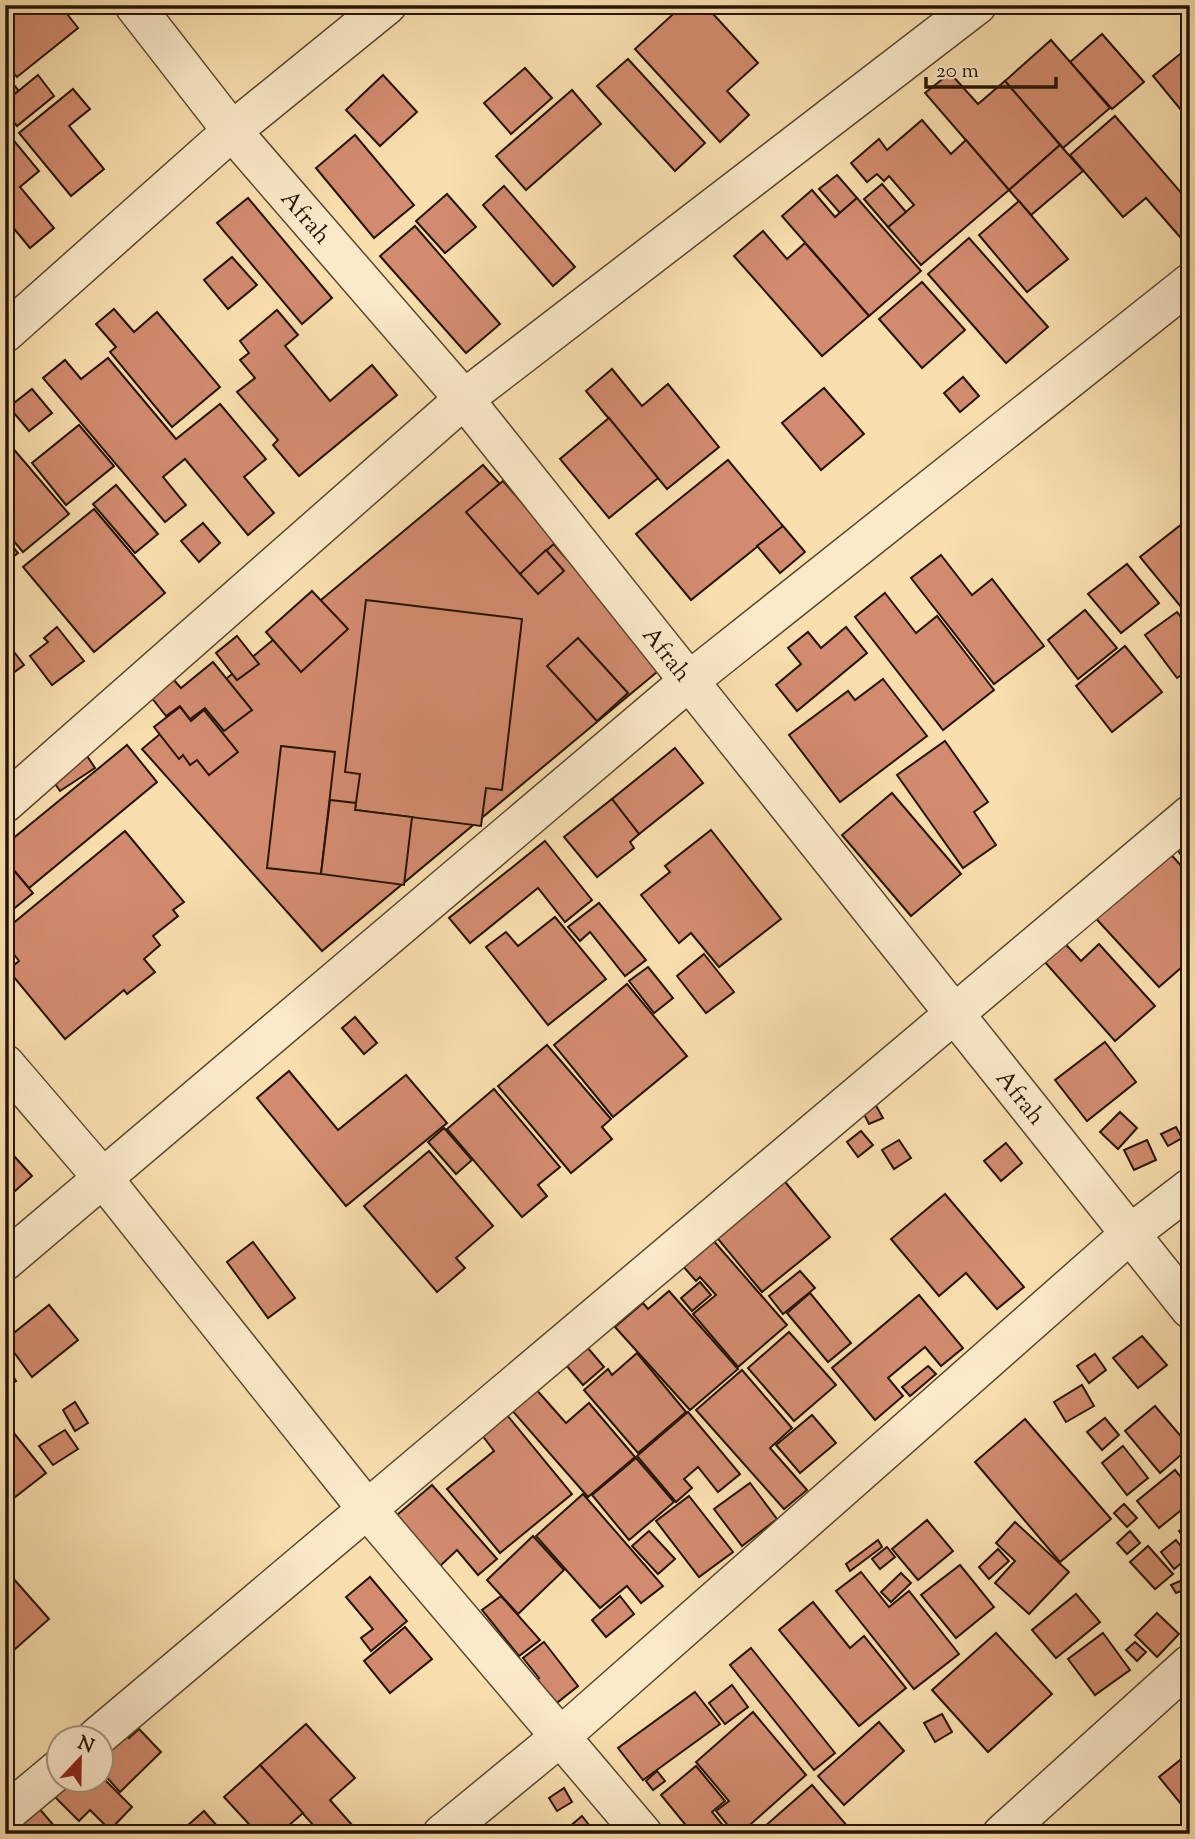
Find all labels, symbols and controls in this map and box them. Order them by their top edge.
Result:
scale bar [926,46,1055,90]
text: 20 m [936,57,979,87]
street label: Afrah [272,183,338,253]
street label: Afrah [633,620,698,690]
street label: Afrah [987,1063,1052,1133]
north arrow [46,1724,116,1794]
text: N [73,1730,98,1761]

